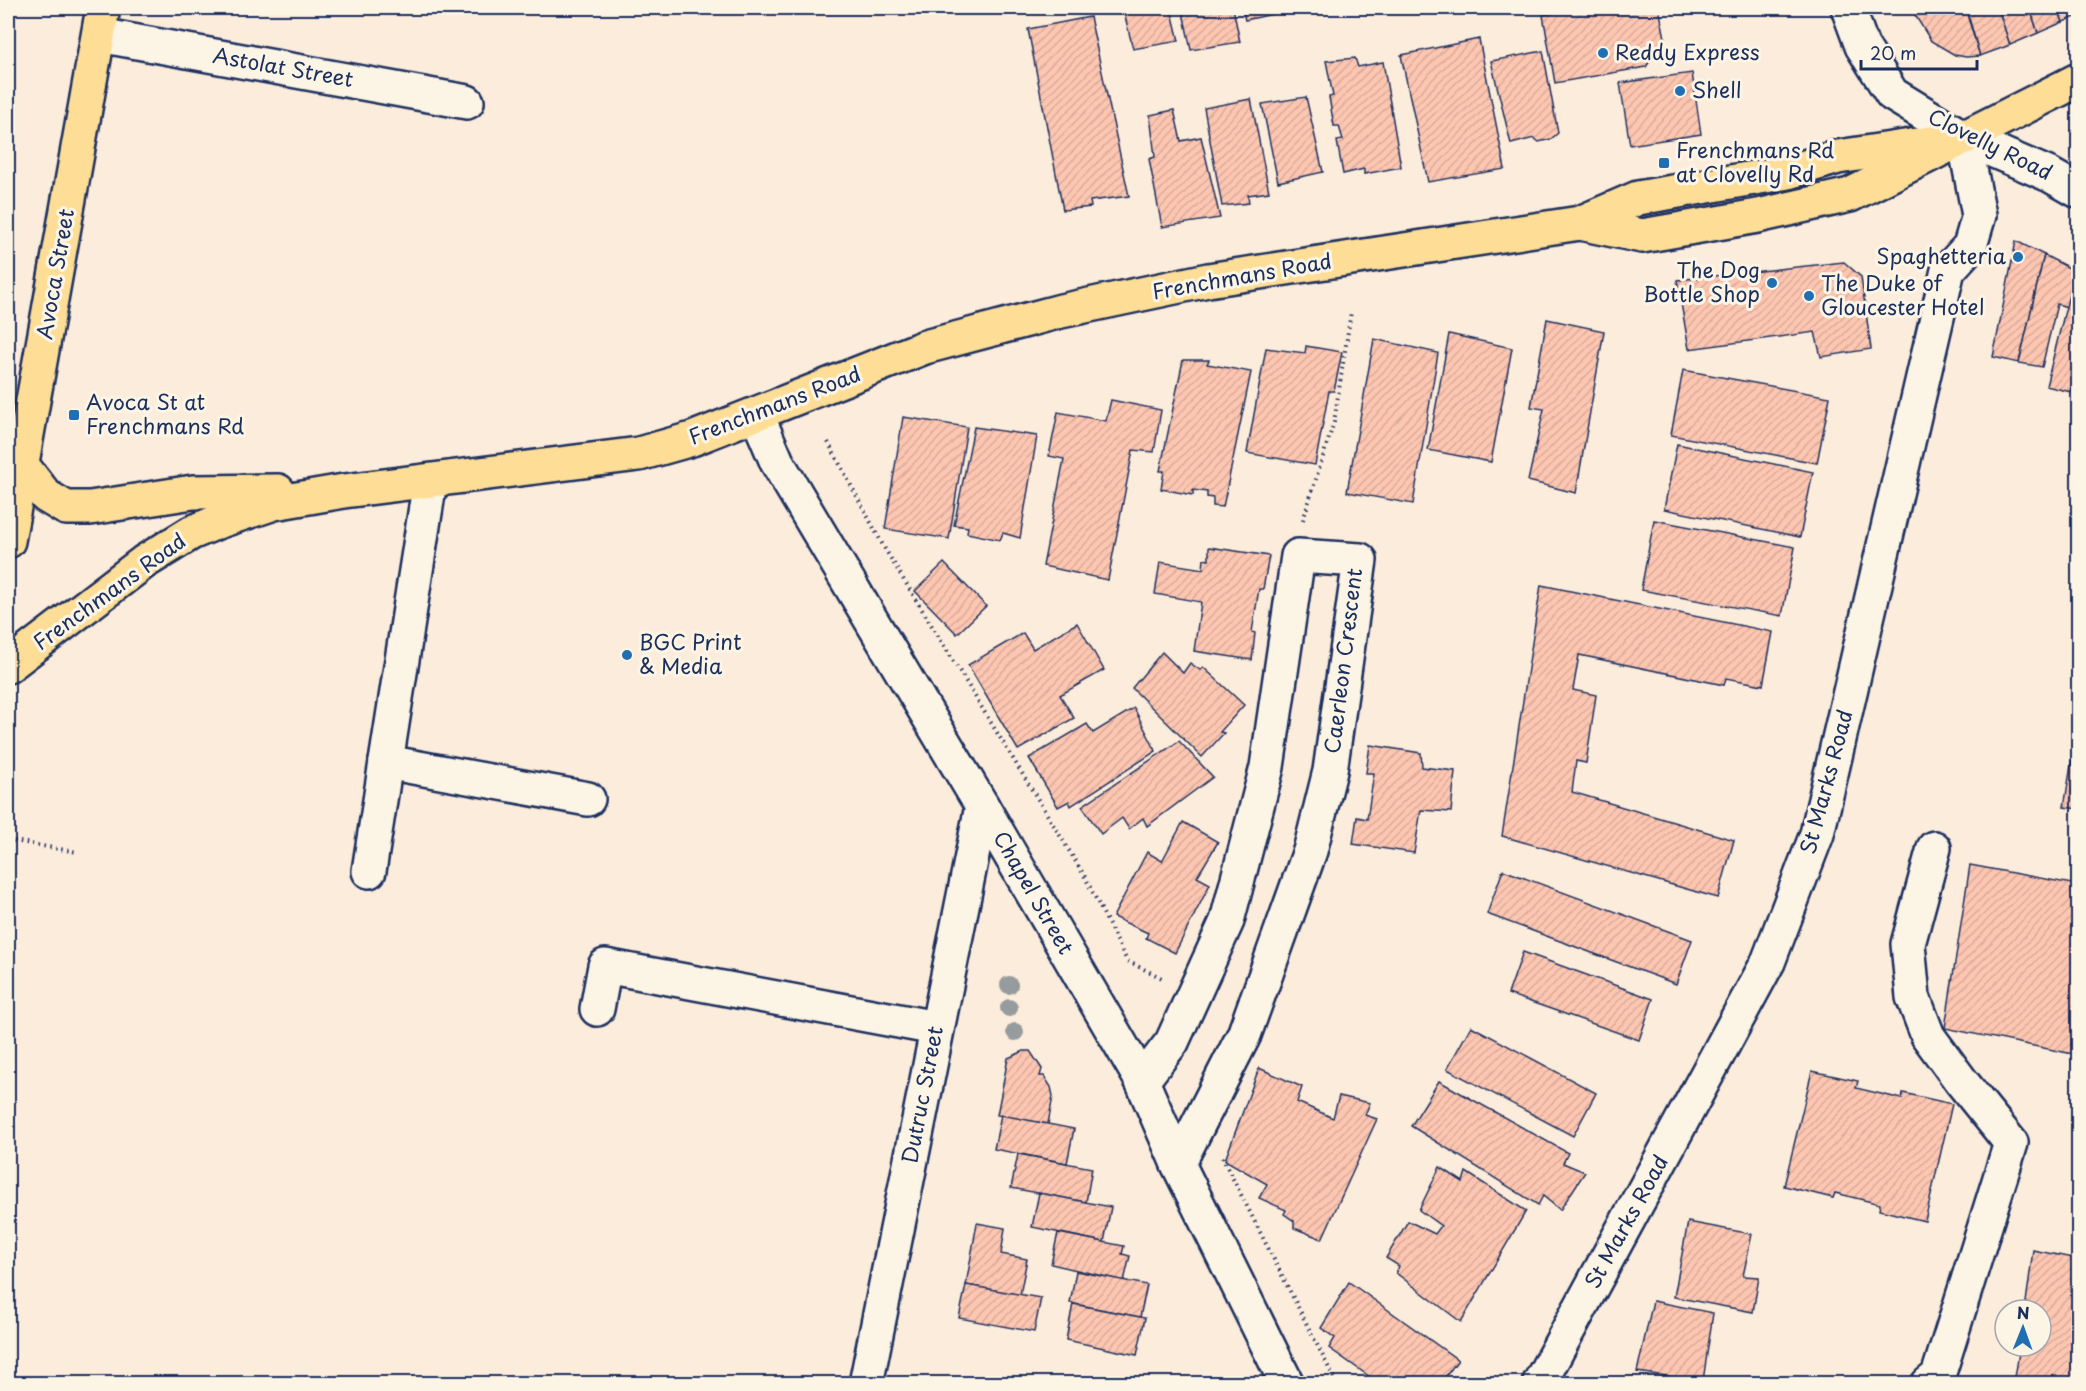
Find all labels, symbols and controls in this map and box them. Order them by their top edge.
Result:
scale bar [1861,33,1976,71]
place label: Reddy Express [1615,35,1760,67]
street label: Astolat Street [211,38,356,94]
text: 20 m [1870,39,1916,66]
marker: Reddy Express [1596,46,1610,60]
place label: Shell [1692,73,1741,105]
marker: Shell [1673,84,1687,98]
street label: Clovelly Road [1923,99,2059,187]
place label: Frenchmans Rd at Clovelly Rd [1676,133,1834,189]
marker: Frenchmans Rd at Clovelly Rd [1657,156,1671,170]
street label: Avoca Street [27,206,81,341]
place label: Spaghetteria [1876,239,2007,271]
street label: Frenchmans Road [1149,243,1334,307]
marker: Spaghetteria [2011,250,2025,264]
place label: The Dog Bottle Shop [1643,253,1760,309]
place label: The Duke of Gloucester Hotel [1821,266,1984,322]
marker: The Dog Bottle Shop [1765,276,1779,290]
marker: The Duke of Gloucester Hotel [1802,289,1816,303]
street label: Frenchmans Road [684,357,865,452]
place label: Avoca St at Frenchmans Rd [86,385,244,441]
marker: Avoca St at Frenchmans Rd [67,408,81,422]
street label: Frenchmans Road [26,524,192,657]
street label: Caerleon Crescent [1315,566,1369,755]
place label: BGC Print & Media [639,625,742,681]
marker: BGC Print & Media [620,648,634,662]
street label: St Marks Road [1790,706,1860,857]
street label: Chapel Street [986,824,1083,960]
street label: Dutruc Street [892,1023,950,1166]
street label: St Marks Road [1575,1148,1675,1294]
north arrow [1993,1298,2053,1358]
text: N [2017,1300,2030,1324]

